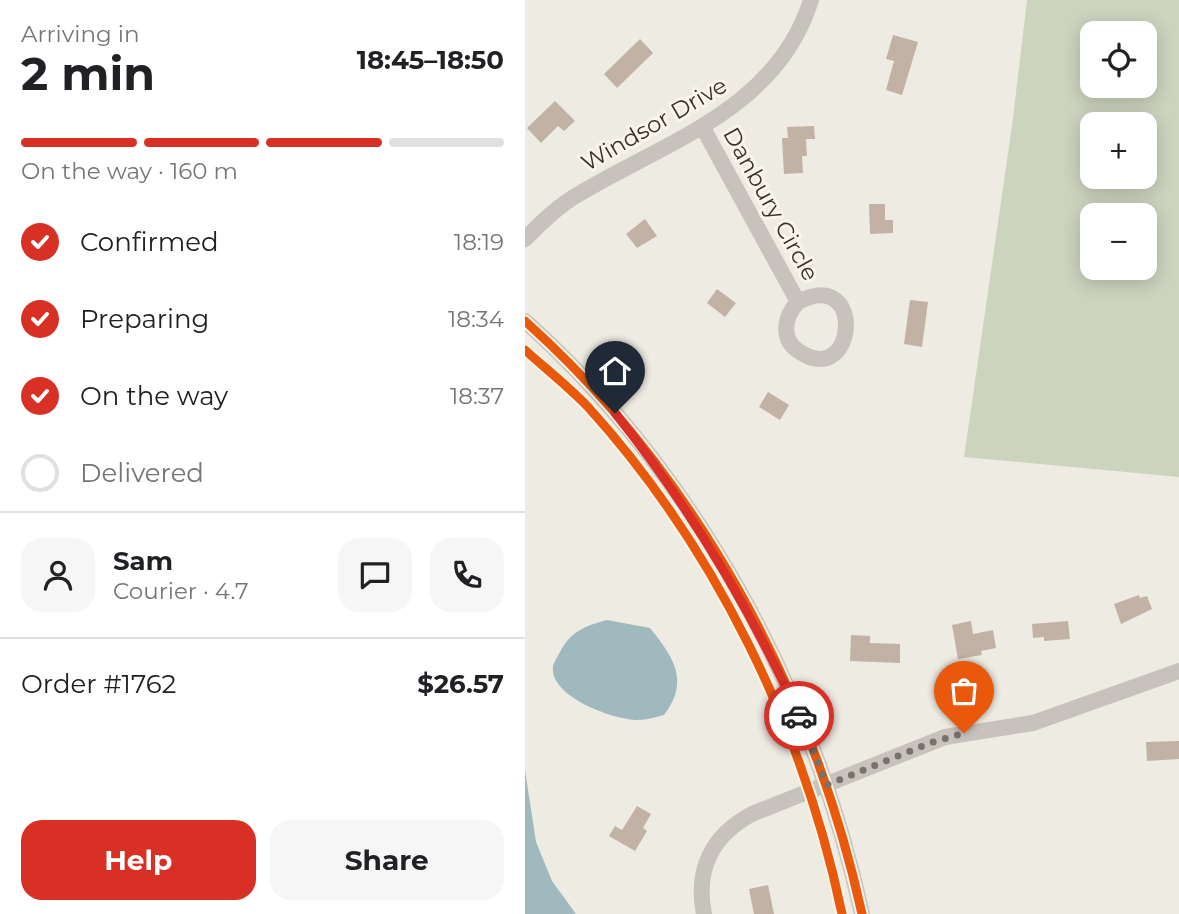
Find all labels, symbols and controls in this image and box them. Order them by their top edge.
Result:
text: Arriving in [21,20,140,48]
map controls [1080,21,1157,280]
button: locate [1080,21,1157,98]
text: 18:45–18:50 [357,44,504,76]
text: 2 min [21,45,155,102]
street label: Windsor Drive [576,71,732,177]
button: + [1080,112,1157,189]
street label: Danbury Circle [717,122,825,286]
text: On the way · 160 m [21,157,238,185]
button: − [1080,203,1157,280]
icon: check [21,223,59,261]
text: Confirmed [80,226,219,258]
text: 18:19 [454,228,504,256]
icon: check [21,300,59,338]
text: Preparing [80,303,209,335]
text: 18:34 [448,305,504,333]
pin [585,341,645,413]
icon: home [596,352,634,390]
icon: check [21,377,59,415]
text: On the way [80,380,228,412]
text: 18:37 [450,382,504,410]
text: Delivered [80,457,204,489]
button: person [21,538,95,612]
button: chat [338,538,412,612]
button: phone [430,538,504,612]
text: Sam [113,545,173,577]
text: Courier · 4.7 [113,577,249,605]
pin [934,661,994,733]
text: Order #1762 [21,668,176,700]
text: $26.57 [417,668,504,700]
icon: bag [945,672,983,710]
courier [764,681,834,751]
icon: car [780,697,818,735]
button: Help [21,820,256,900]
button: Share [270,820,504,900]

